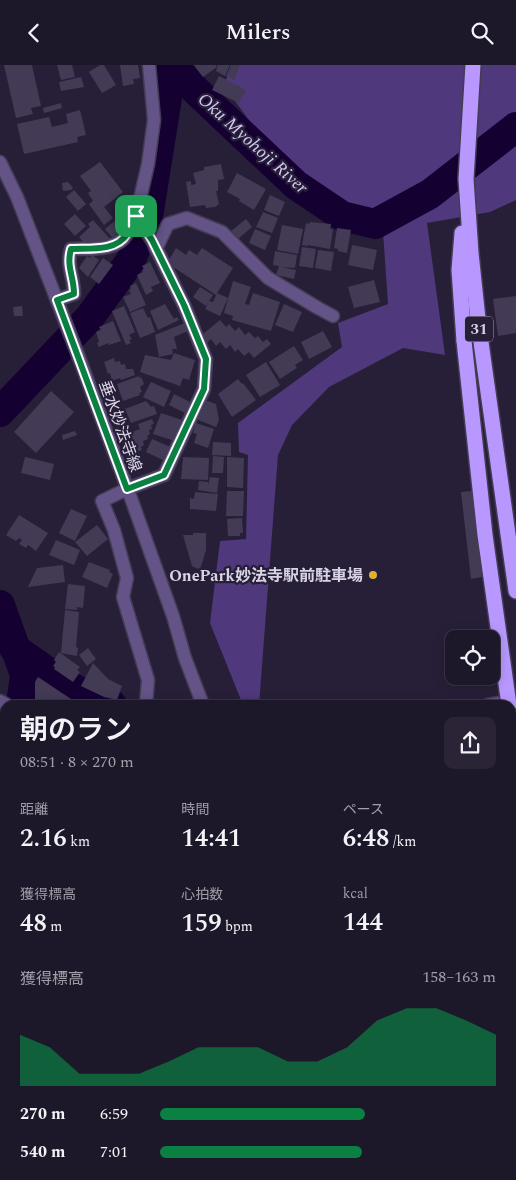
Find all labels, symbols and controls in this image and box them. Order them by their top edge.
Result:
text: Milers [225,16,291,49]
icon: back [20,19,48,47]
icon: search [468,19,496,47]
water label: Oku Myohoji River [191,86,315,201]
pin [115,195,157,237]
icon: arrive [122,202,150,230]
road number: 31 [465,317,493,341]
street label: 垂水妙法寺線 [92,377,148,476]
place label: OnePark妙法寺駅前駐車場 [169,564,363,588]
marker: OnePark妙法寺駅前駐車場 [367,569,379,581]
map controls [445,630,500,685]
button: locate [445,630,500,685]
text: 朝のラン [20,709,132,752]
button: share [444,717,496,769]
text: 08:51 · 8 × 270 m [20,750,134,774]
text: 距離 [20,799,48,820]
text: 時間 [181,799,209,820]
text: ペース [343,799,384,820]
text: 2.16 [20,820,67,858]
text: 14:41 [181,820,241,858]
text: 6:48 [343,820,389,858]
text: km [67,831,90,852]
text: /km [389,831,416,852]
text: kcal [343,883,368,904]
text: 獲得標高 [20,884,76,905]
text: 心拍数 [181,884,223,905]
text: 144 [343,904,383,942]
text: 48 [20,905,47,943]
text: 159 [181,905,222,943]
text: m [47,916,62,937]
text: bpm [222,916,253,937]
text: 158–163 m [422,965,496,989]
text: 獲得標高 [20,967,84,991]
text: 270 m [20,1102,65,1126]
text: 6:59 [100,1102,128,1126]
text: 540 m [20,1140,65,1164]
text: 7:01 [100,1140,128,1164]

